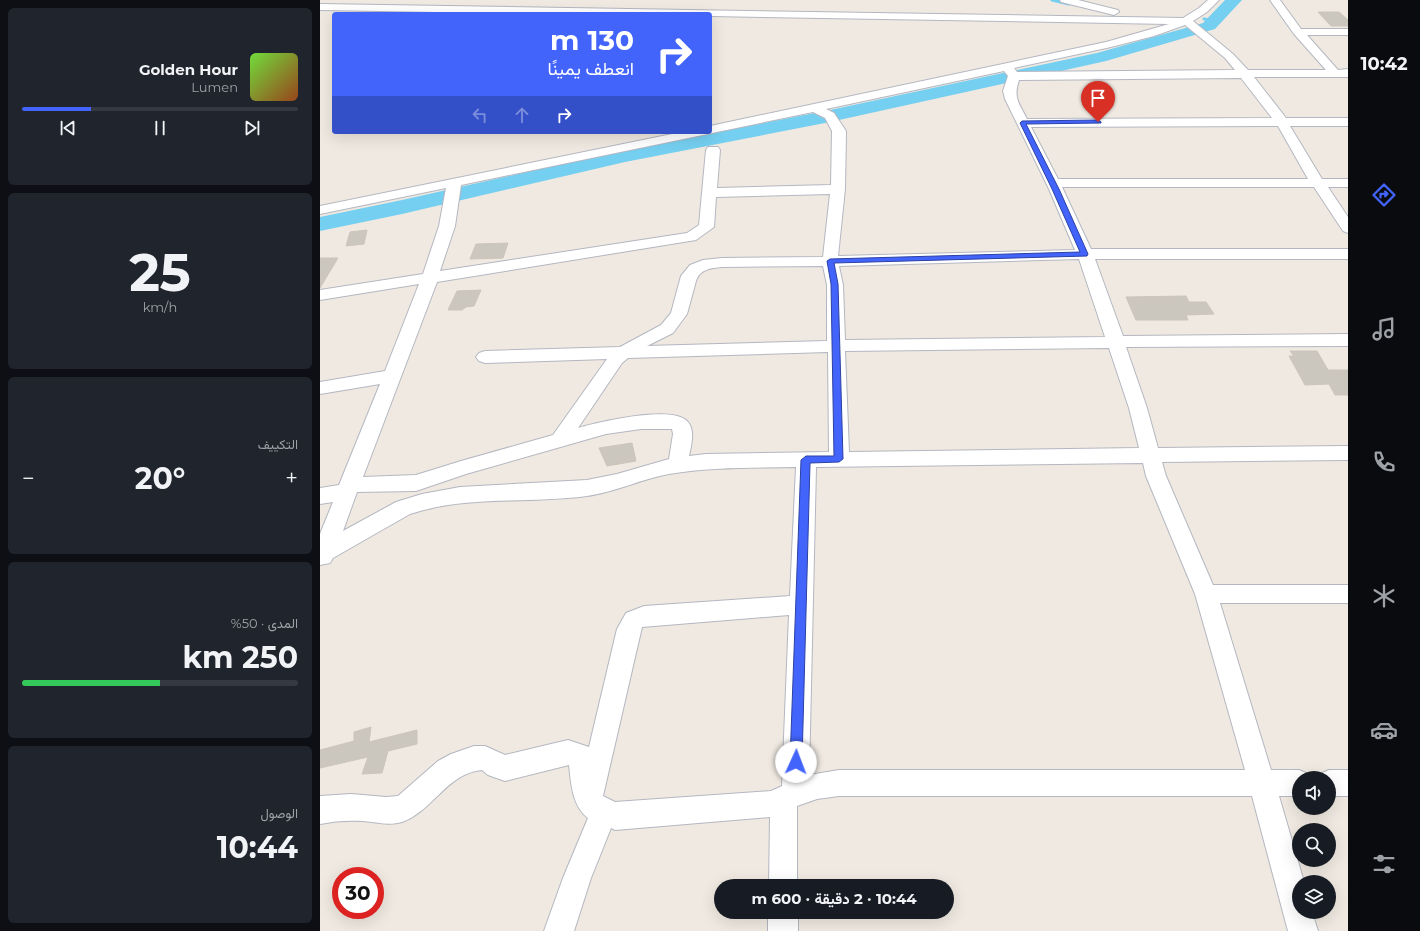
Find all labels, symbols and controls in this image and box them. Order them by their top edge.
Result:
text: 130 m [550,23,634,57]
icon: right [648,28,700,80]
text: 10:42 [1360,53,1408,75]
text: انعطف يمينًا [548,58,634,80]
text: Golden Hour [139,60,238,79]
text: Lumen [191,79,238,95]
pin [1081,81,1115,122]
icon: arrive [1087,87,1109,109]
icon: left [469,104,491,126]
icon: ahead [511,104,533,126]
icon: right [553,104,575,126]
icon: previous [57,117,79,139]
icon: pause [149,117,171,139]
icon: next [241,117,263,139]
icon: directions [1370,181,1398,209]
text: 25 [129,241,191,304]
text: km/h [143,299,177,315]
icon: music [1370,315,1398,343]
text: التكييف [258,436,298,452]
icon: phone [1370,448,1398,476]
text: 20° [135,460,185,497]
text: − [22,465,35,492]
text: + [285,465,298,492]
icon: climate [1370,582,1398,610]
text: المدى · 50% [231,615,298,631]
text: 250 km [183,639,298,676]
icon: car [1370,716,1398,744]
position arrow [775,741,817,783]
map controls [1292,771,1336,919]
button: sound [1292,771,1336,815]
text: الوصول [260,805,298,821]
button: search [1292,823,1336,867]
text: 10:44 [217,829,298,866]
icon: filters [1370,850,1398,878]
speed limit sign: 30 [332,867,384,919]
button: layers [1292,875,1336,919]
text: 10:44 · 2 دقيقة · 600 m [751,889,917,908]

